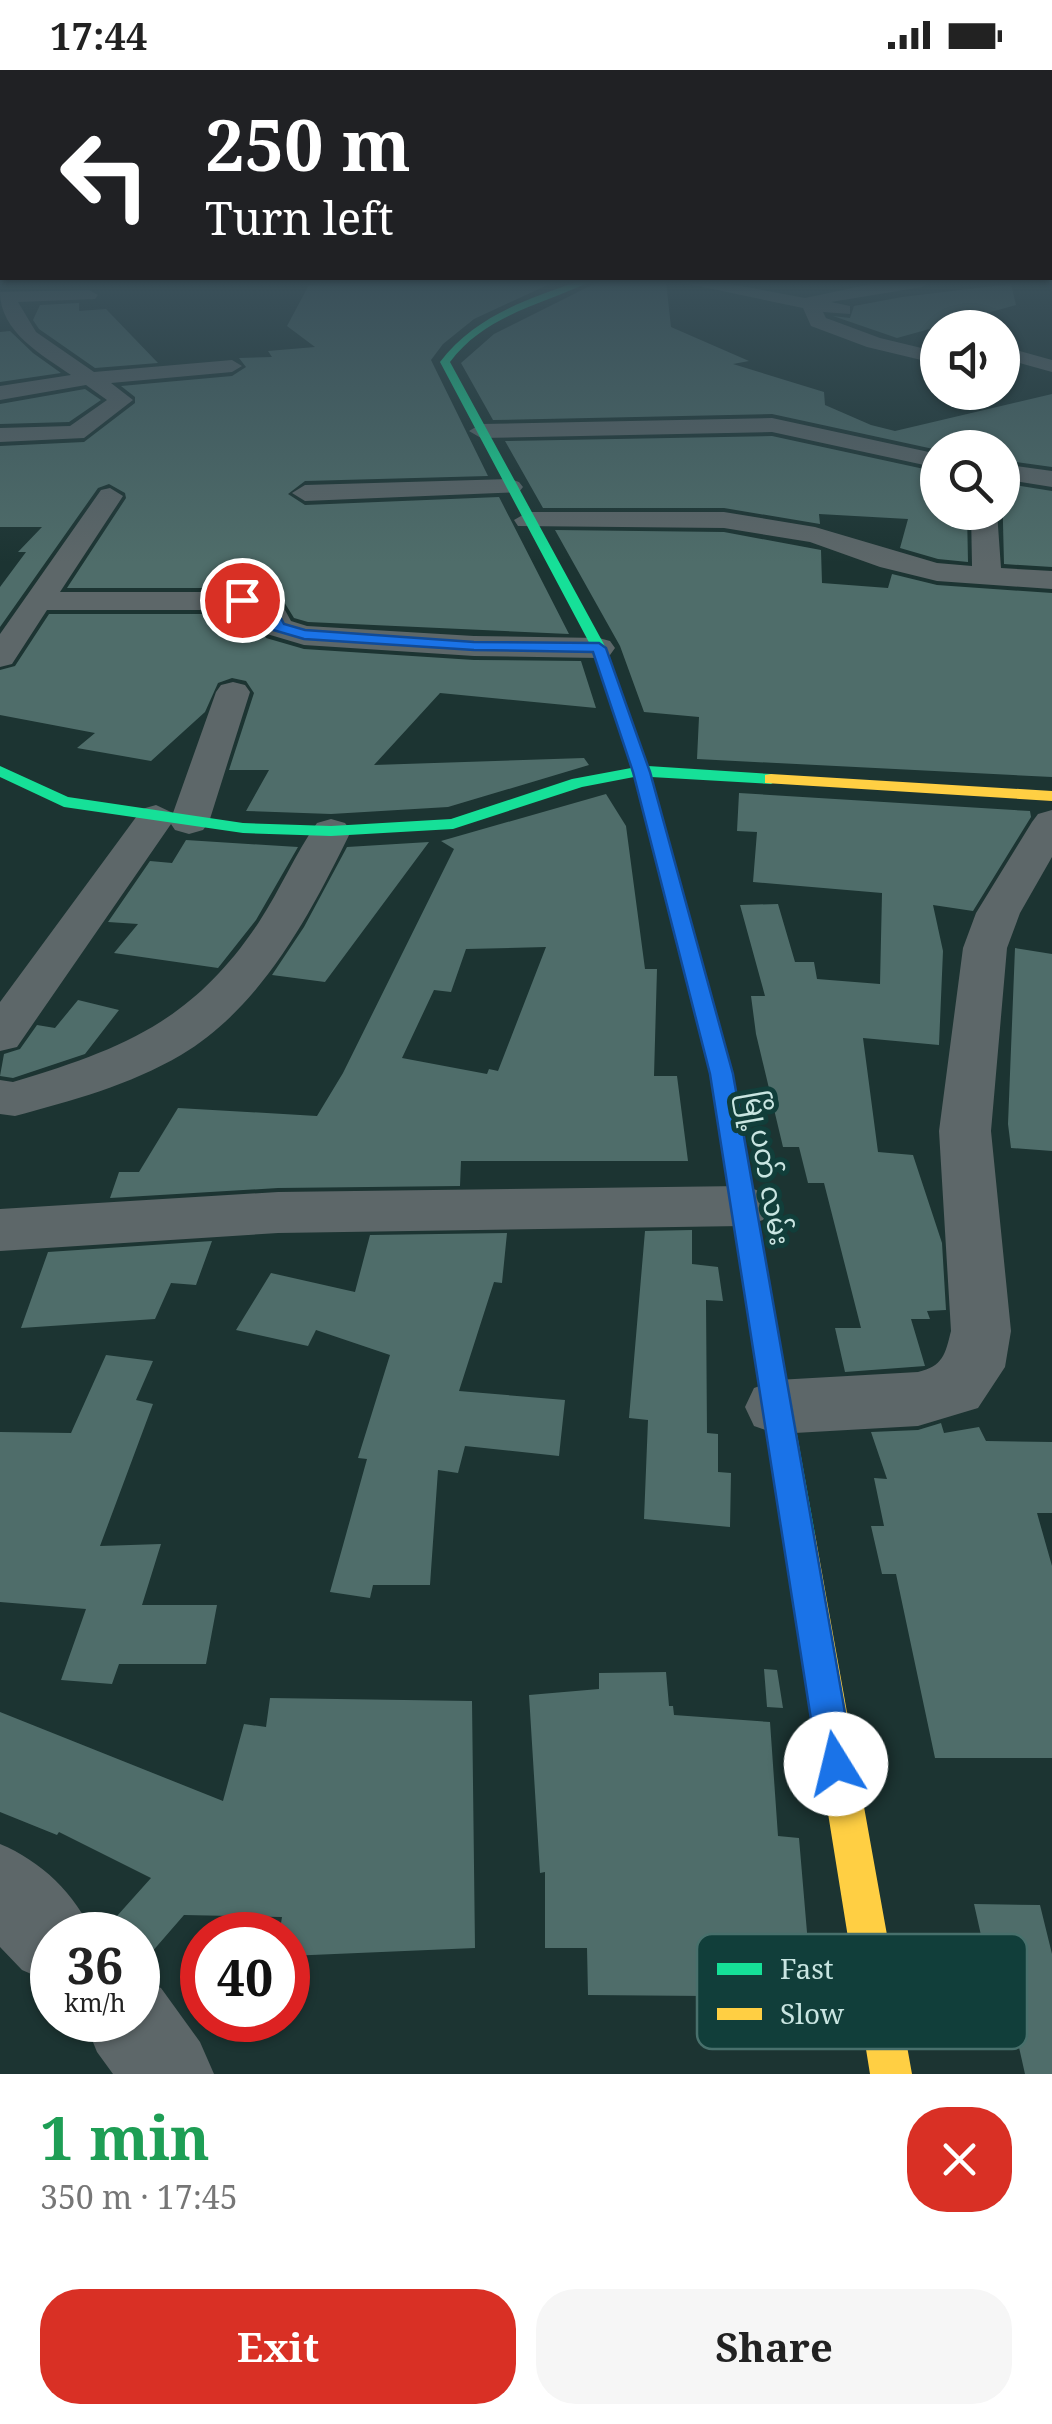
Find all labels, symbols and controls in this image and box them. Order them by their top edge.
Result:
text: 17:44 [50,9,147,61]
text: 250 m [205,96,411,192]
icon: left [40,110,170,240]
text: Turn left [205,187,394,248]
map controls [920,310,1020,530]
button: sound [920,310,1020,410]
button: search [920,430,1020,530]
pin [200,558,285,643]
icon: arrive [215,573,270,628]
street label: မြို့ပတ် လမ်း [731,1088,800,1249]
position arrow [784,1712,888,1816]
speed limit sign: 40 [180,1912,310,2042]
text: 36 [67,1931,123,1999]
legend [697,1934,1027,2049]
text: Fast [780,1949,834,1987]
text: km/h [64,1985,126,2019]
text: Slow [780,1994,845,2032]
text: 1 min [40,2096,210,2178]
button: close [907,2107,1012,2212]
text: 350 m · 17:45 [40,2175,238,2218]
button: Exit [40,2289,516,2404]
button: Share [536,2289,1012,2404]

